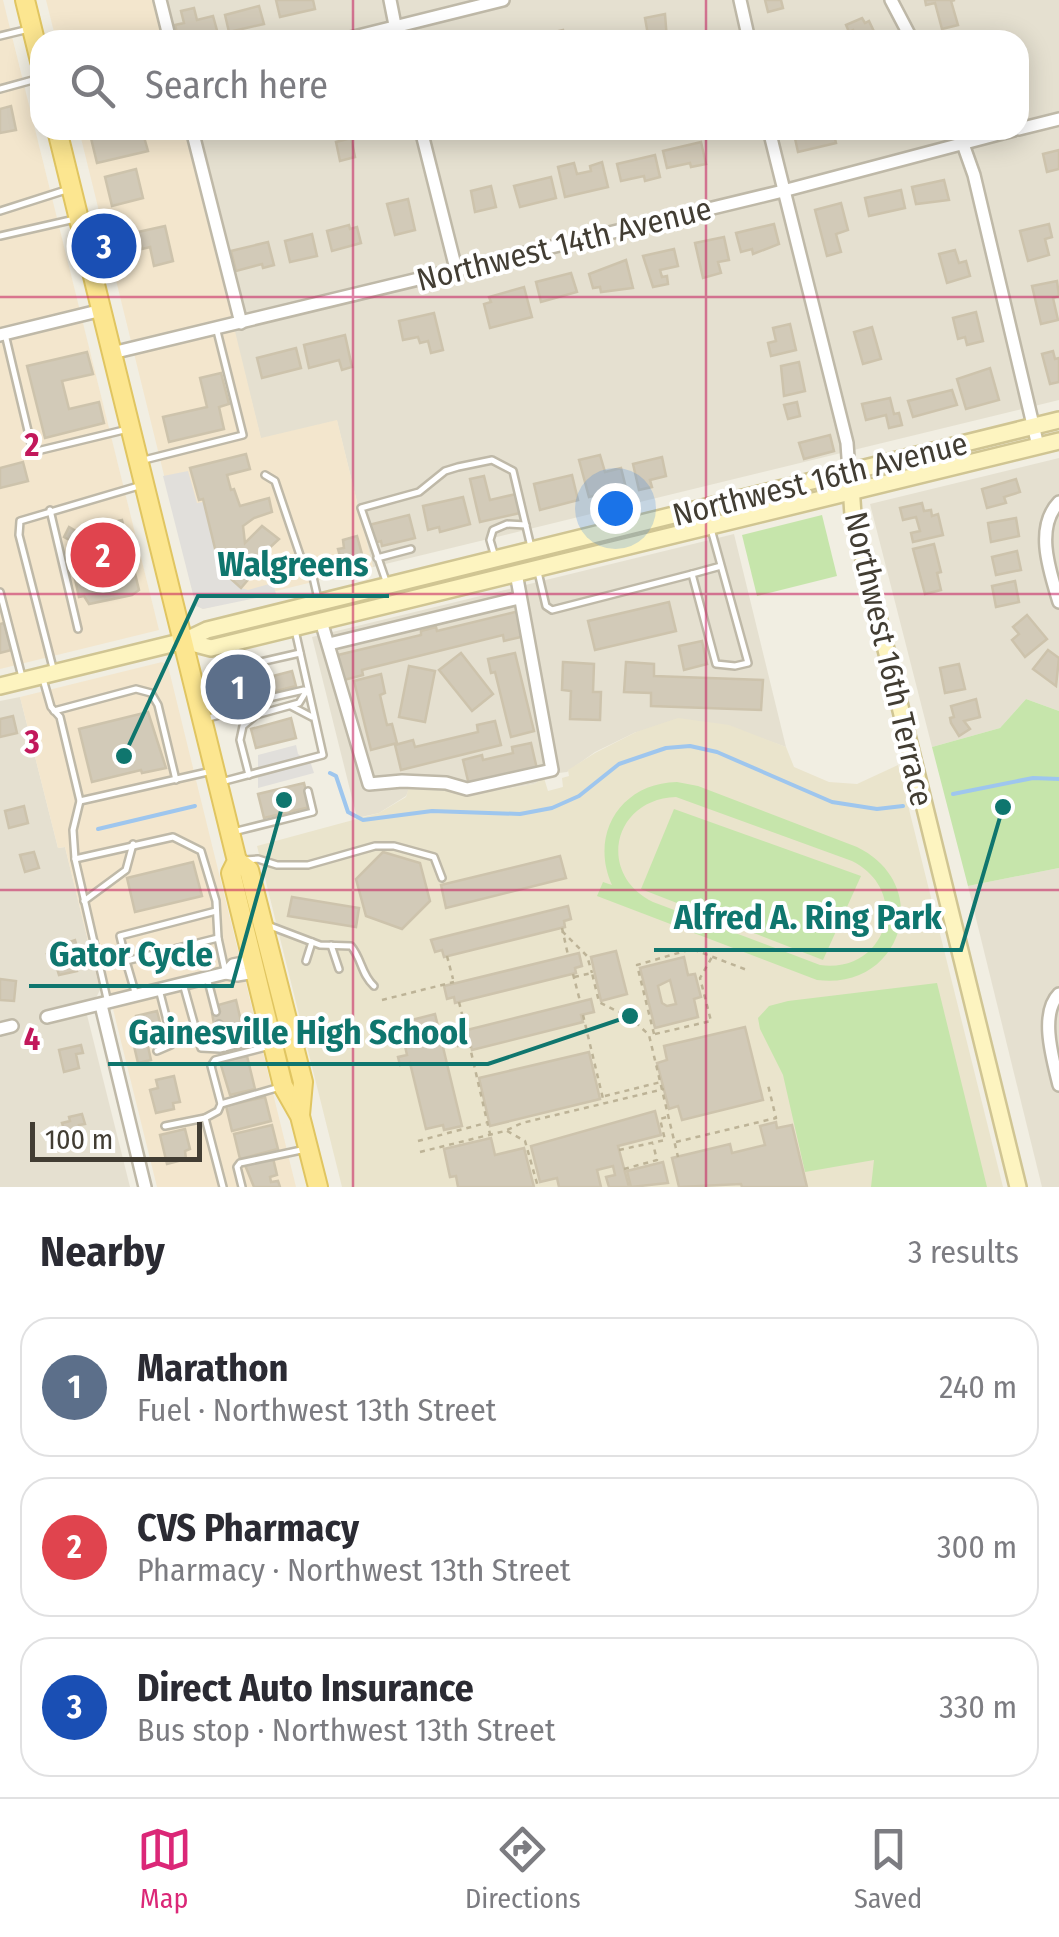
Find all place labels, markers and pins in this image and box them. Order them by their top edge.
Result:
pin: 3 [72,208,136,284]
pin: 2 [70,518,136,592]
callout: Walgreens [198,531,389,596]
pin: 1 [206,650,270,724]
callout: Alfred A. Ring Park [654,885,961,950]
callout: Gator Cycle [29,921,232,986]
callout: Gainesville High School [108,999,488,1064]

